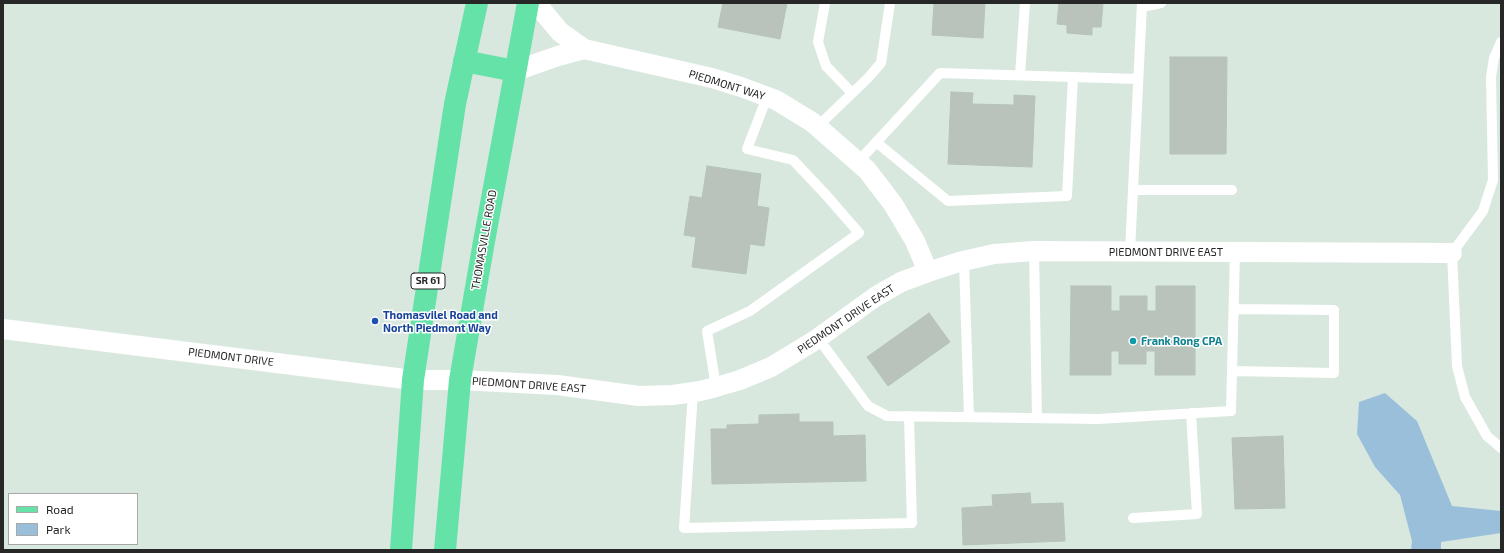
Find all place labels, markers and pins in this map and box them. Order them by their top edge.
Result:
place label: Thomasvilel Road and North Piedmont Way [383,308,498,334]
marker: Thomasvilel Road and North Piedmont Way [370,316,380,326]
place label: Frank Rong CPA [1141,334,1222,348]
marker: Frank Rong CPA [1128,336,1138,346]

